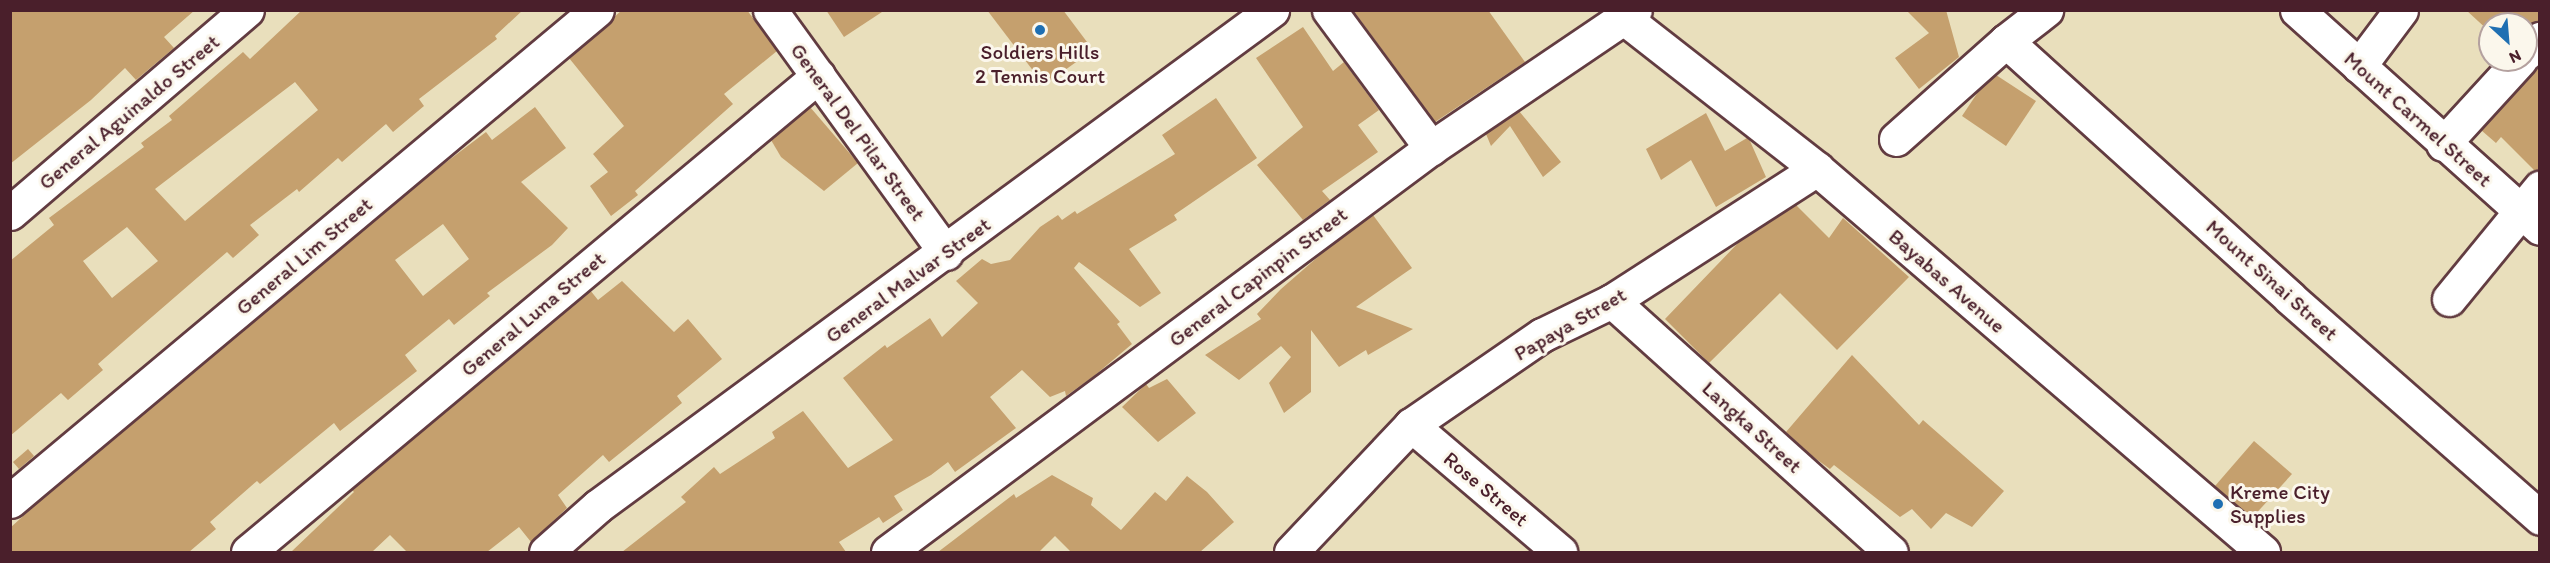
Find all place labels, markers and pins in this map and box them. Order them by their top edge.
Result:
marker: Soldiers Hills 2 Tennis Court [1033,23,1047,37]
place label: Soldiers Hills 2 Tennis Court [975,39,1105,89]
place label: Kreme City Supplies [2230,479,2330,529]
marker: Kreme City Supplies [2211,497,2225,511]

